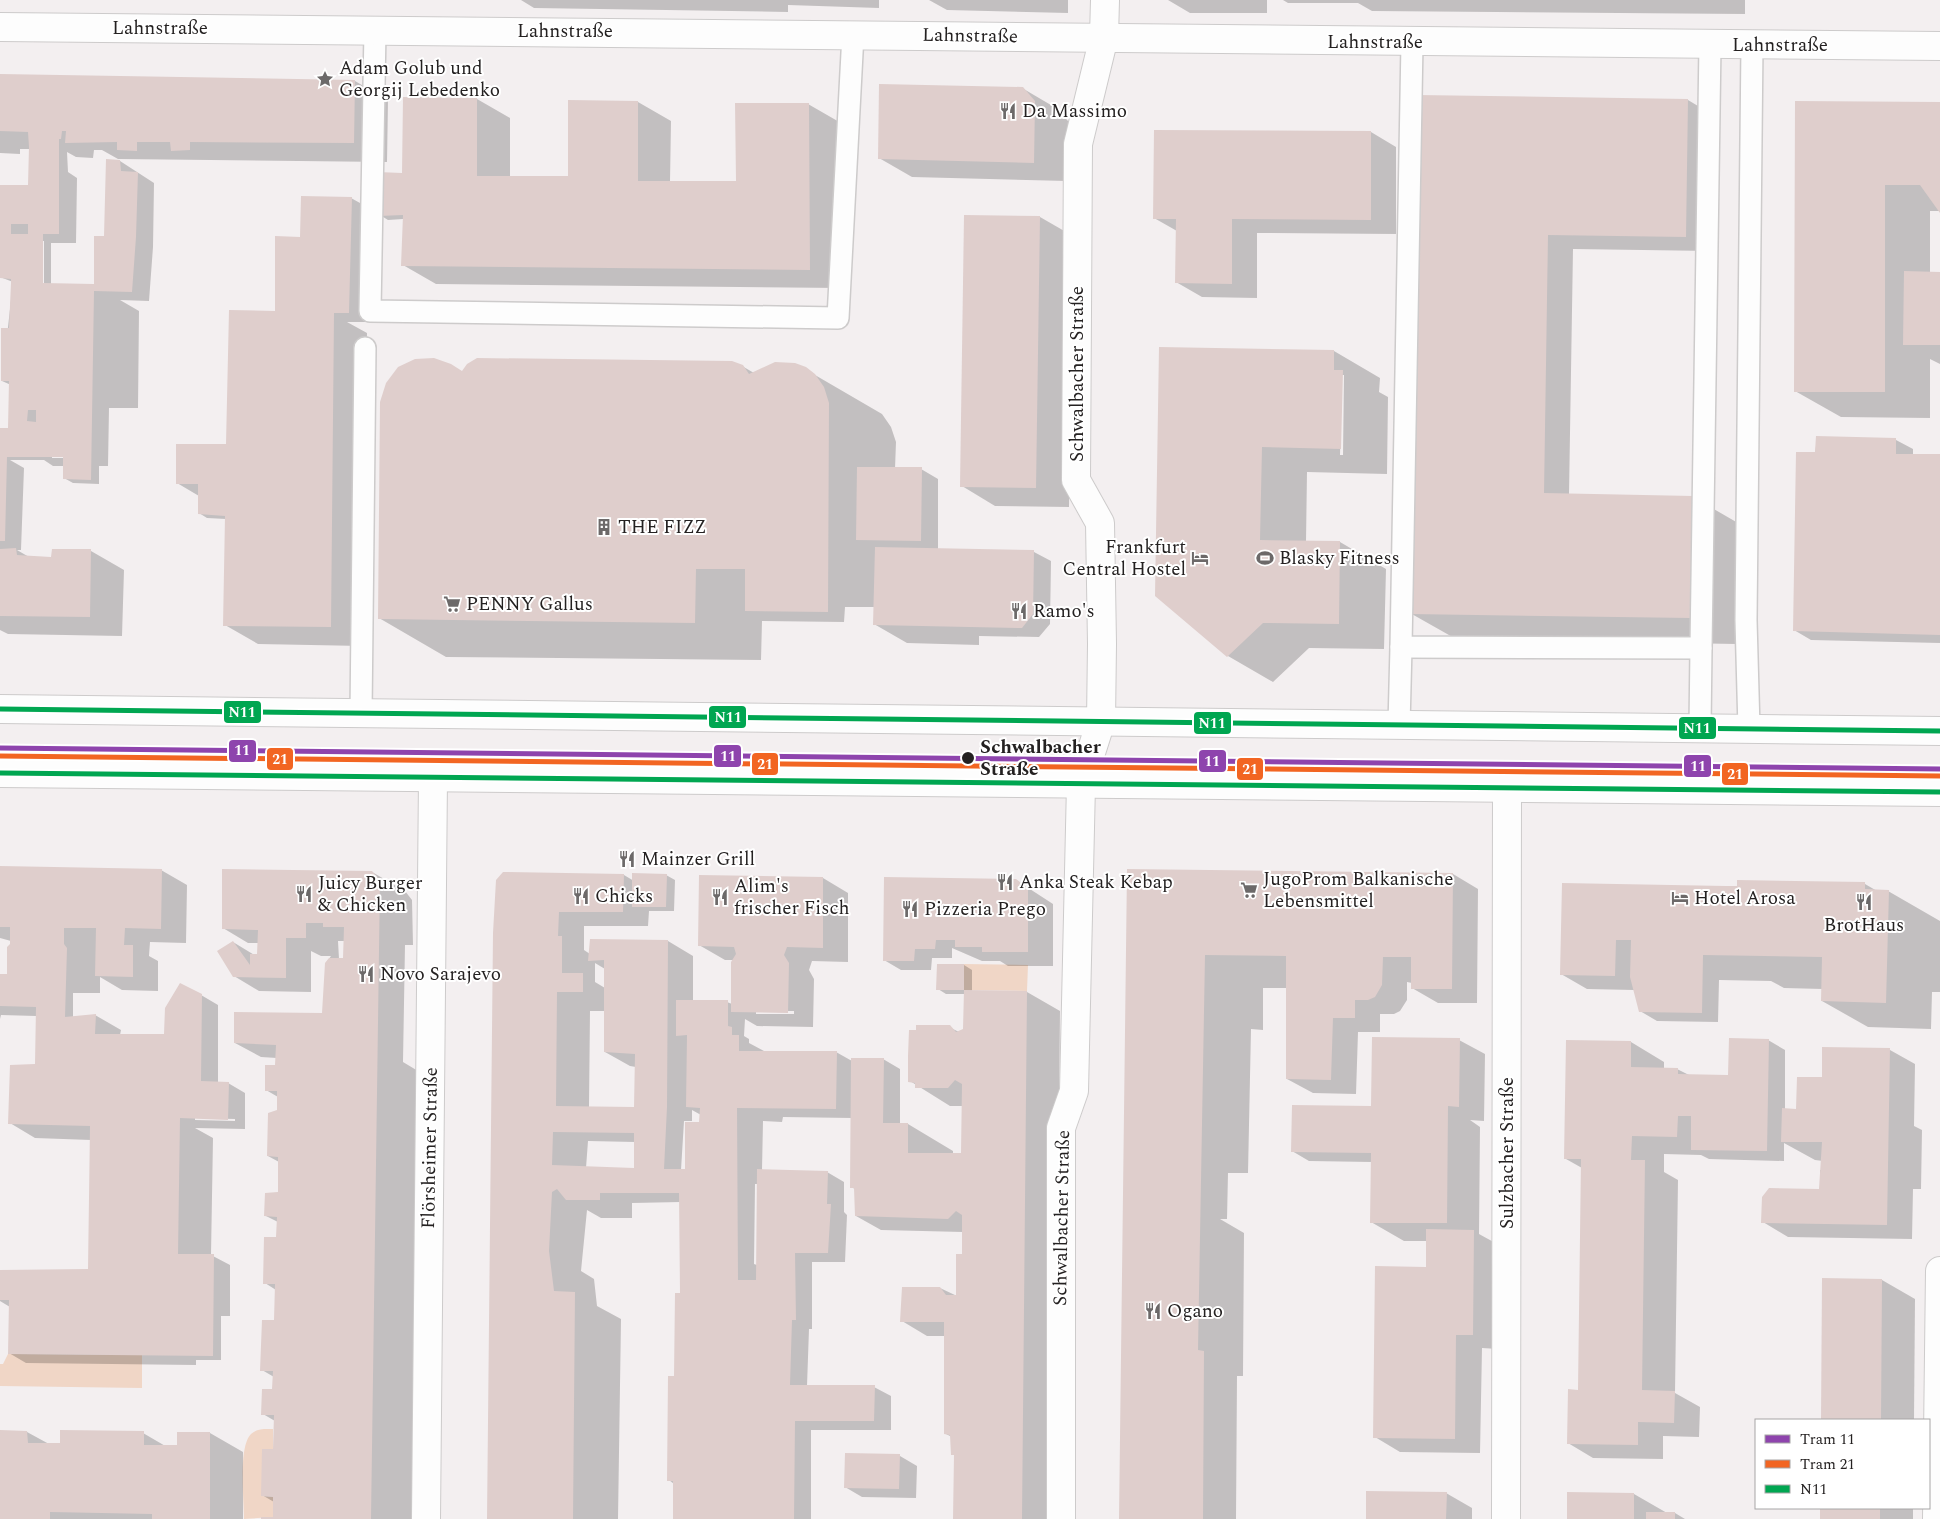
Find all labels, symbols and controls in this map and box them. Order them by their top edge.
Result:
street label: Lahnstraße [112,14,208,43]
street label: Lahnstraße [517,17,613,46]
street label: Lahnstraße [922,21,1018,51]
street label: Lahnstraße [1327,28,1423,57]
street label: Lahnstraße [1732,31,1828,60]
place label: Adam Golub und Georgij Lebedenko [339,54,500,105]
place icon: Adam Golub und Georgij Lebedenko [315,69,335,89]
place label: Da Massimo [1022,97,1127,126]
restaurant icon: Da Massimo [998,101,1018,121]
street label: Schwalbacher Straße [1063,286,1092,462]
place label: THE FIZZ [618,513,707,542]
building icon: THE FIZZ [594,517,614,537]
place label: Frankfurt Central Hostel [1063,533,1186,584]
place label: Blasky Fitness [1279,544,1400,573]
hotel icon: Frankfurt Central Hostel [1190,548,1210,568]
sports icon: Blasky Fitness [1255,548,1275,568]
place label: PENNY Gallus [466,590,593,619]
supermarket icon: PENNY Gallus [442,594,462,614]
place label: Ramo's [1033,597,1095,626]
restaurant icon: Ramo's [1009,601,1029,621]
line badge: N11 [223,700,262,724]
text: N11 [228,702,256,723]
line badge: N11 [708,705,747,729]
text: N11 [714,707,742,728]
line badge: N11 [1193,711,1232,735]
text: N11 [1198,713,1226,734]
line badge: N11 [1678,716,1717,740]
text: N11 [1683,718,1711,739]
place label: Schwalbacher Straße [980,733,1102,784]
line badge: 11 [228,739,257,763]
text: 11 [234,740,250,761]
line badge: 11 [713,744,742,768]
text: 11 [720,746,736,767]
line badge: 21 [266,747,294,771]
text: 21 [272,749,288,770]
line badge: 11 [1198,749,1227,773]
marker: Schwalbacher Straße [960,750,976,766]
text: 11 [1204,751,1220,772]
line badge: 21 [751,752,779,776]
text: 21 [757,754,773,775]
line badge: 11 [1683,754,1712,778]
text: 11 [1690,756,1706,777]
line badge: 21 [1236,757,1264,781]
text: 21 [1242,759,1258,780]
line badge: 21 [1721,762,1749,786]
text: 21 [1727,764,1743,785]
place label: Mainzer Grill [641,845,755,874]
restaurant icon: Mainzer Grill [617,849,637,869]
place label: JugoProm Balkanische Lebensmittel [1263,865,1454,916]
place label: Anka Steak Kebap [1019,868,1173,897]
place label: Juicy Burger & Chicken [318,869,423,920]
place label: Alim's frischer Fisch [734,872,850,923]
restaurant icon: Anka Steak Kebap [995,872,1015,892]
supermarket icon: JugoProm Balkanische Lebensmittel [1239,880,1259,900]
place label: Chicks [595,882,653,911]
restaurant icon: Juicy Burger & Chicken [294,884,314,904]
place label: Hotel Arosa [1694,884,1796,913]
restaurant icon: Chicks [571,886,591,906]
restaurant icon: Alim's frischer Fisch [710,887,730,907]
hotel icon: Hotel Arosa [1670,888,1690,908]
restaurant icon: BrotHaus [1854,892,1874,912]
place label: Pizzeria Prego [924,895,1046,924]
restaurant icon: Pizzeria Prego [900,899,920,919]
place label: BrotHaus [1824,911,1904,940]
place label: Novo Sarajevo [380,960,501,989]
restaurant icon: Novo Sarajevo [356,964,376,984]
street label: Flörsheimer Straße [414,1067,446,1229]
street label: Sulzbacher Straße [1493,1077,1522,1229]
street label: Schwalbacher Straße [1046,1130,1078,1306]
place label: Ogano [1167,1297,1223,1326]
restaurant icon: Ogano [1143,1301,1163,1321]
legend [1755,1419,1930,1509]
text: Tram 11 [1800,1428,1855,1451]
text: Tram 21 [1800,1453,1855,1476]
text: N11 [1800,1478,1827,1501]

